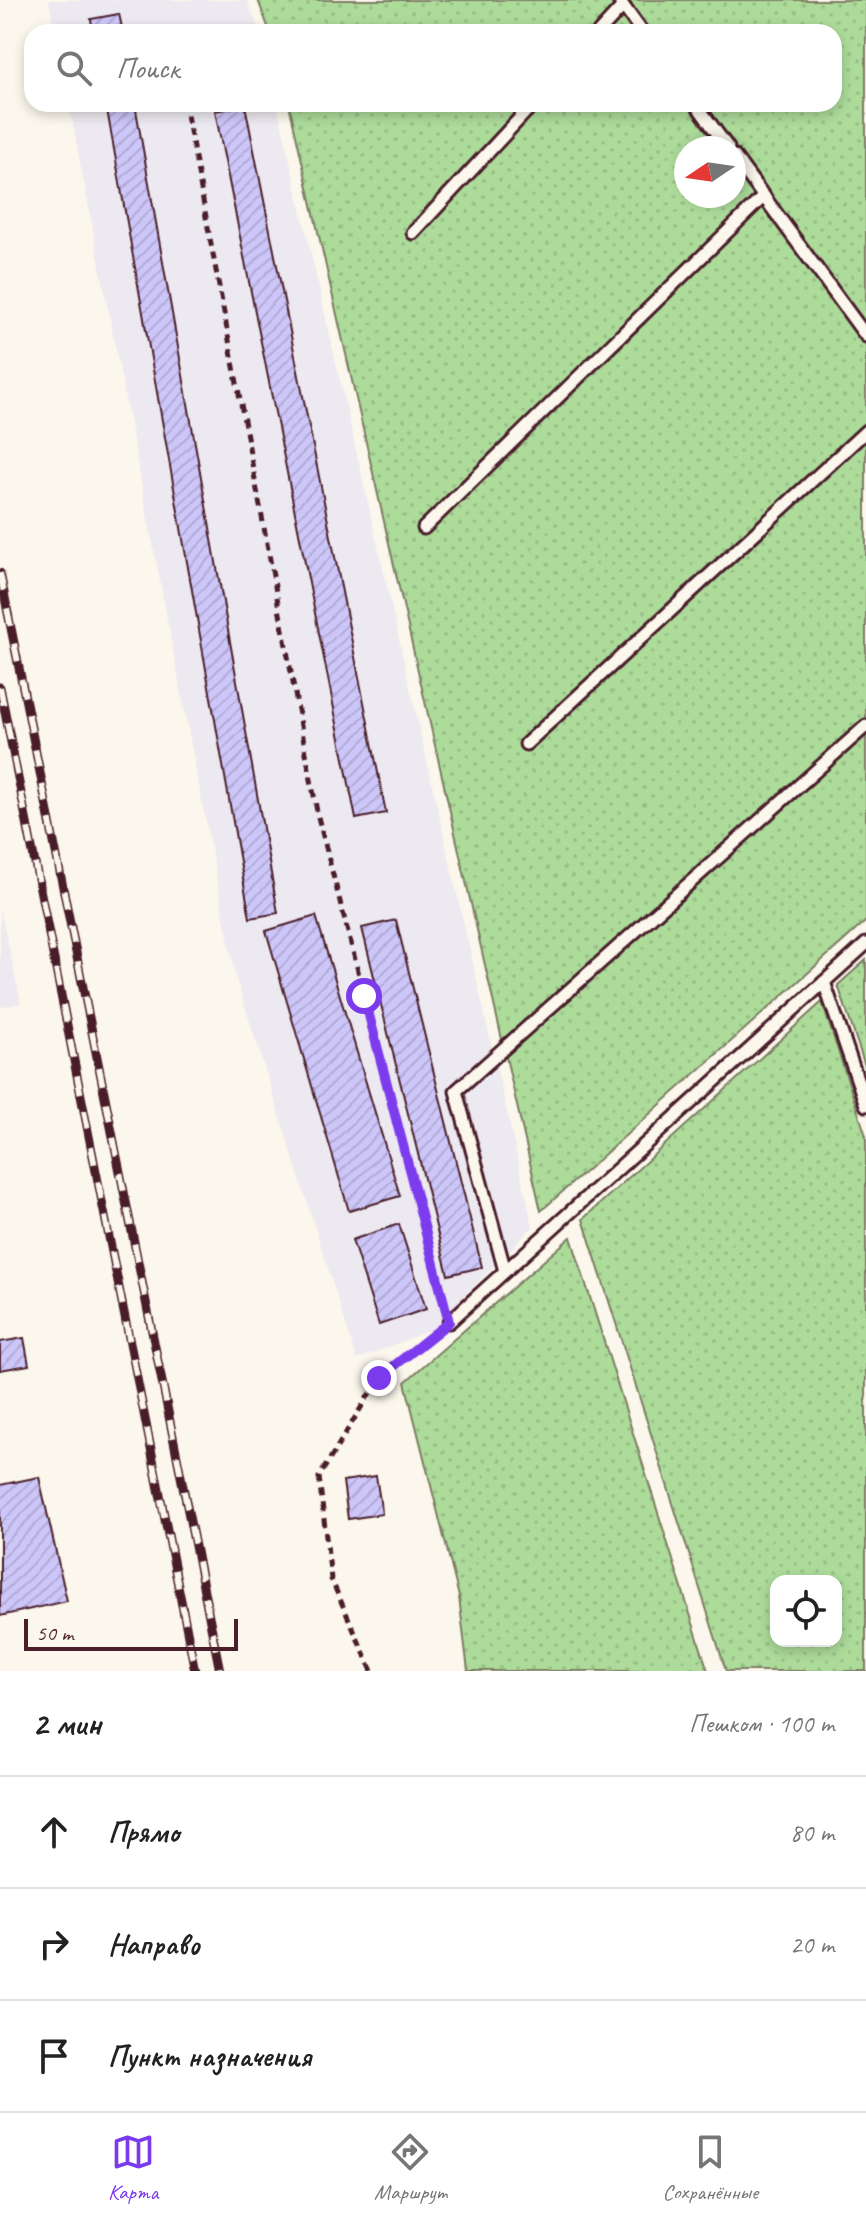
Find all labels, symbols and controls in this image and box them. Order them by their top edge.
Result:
search box [24,24,842,112]
icon: search [52,46,96,90]
text: Поиск [116,49,179,87]
north arrow [674,136,746,208]
route start [346,978,382,1014]
route end [361,1360,397,1396]
map controls [770,1575,842,1647]
button: locate [770,1575,842,1647]
scale bar [24,1615,238,1651]
text: 50 m [36,1619,73,1647]
text: 2 мин [32,1702,101,1745]
text: Пешком · 100 m [689,1707,834,1740]
icon: ahead [32,1810,76,1854]
text: Прямо [108,1813,179,1851]
text: 80 m [790,1816,834,1849]
icon: right [32,1922,76,1966]
text: Направо [108,1925,200,1963]
text: 20 m [790,1928,834,1961]
icon: arrive [32,2034,76,2078]
text: Пункт назначения [108,2037,311,2075]
tab: Карта [108,2130,158,2206]
tab: Маршрут [374,2130,447,2206]
tab: Сохранённые [663,2130,758,2206]

